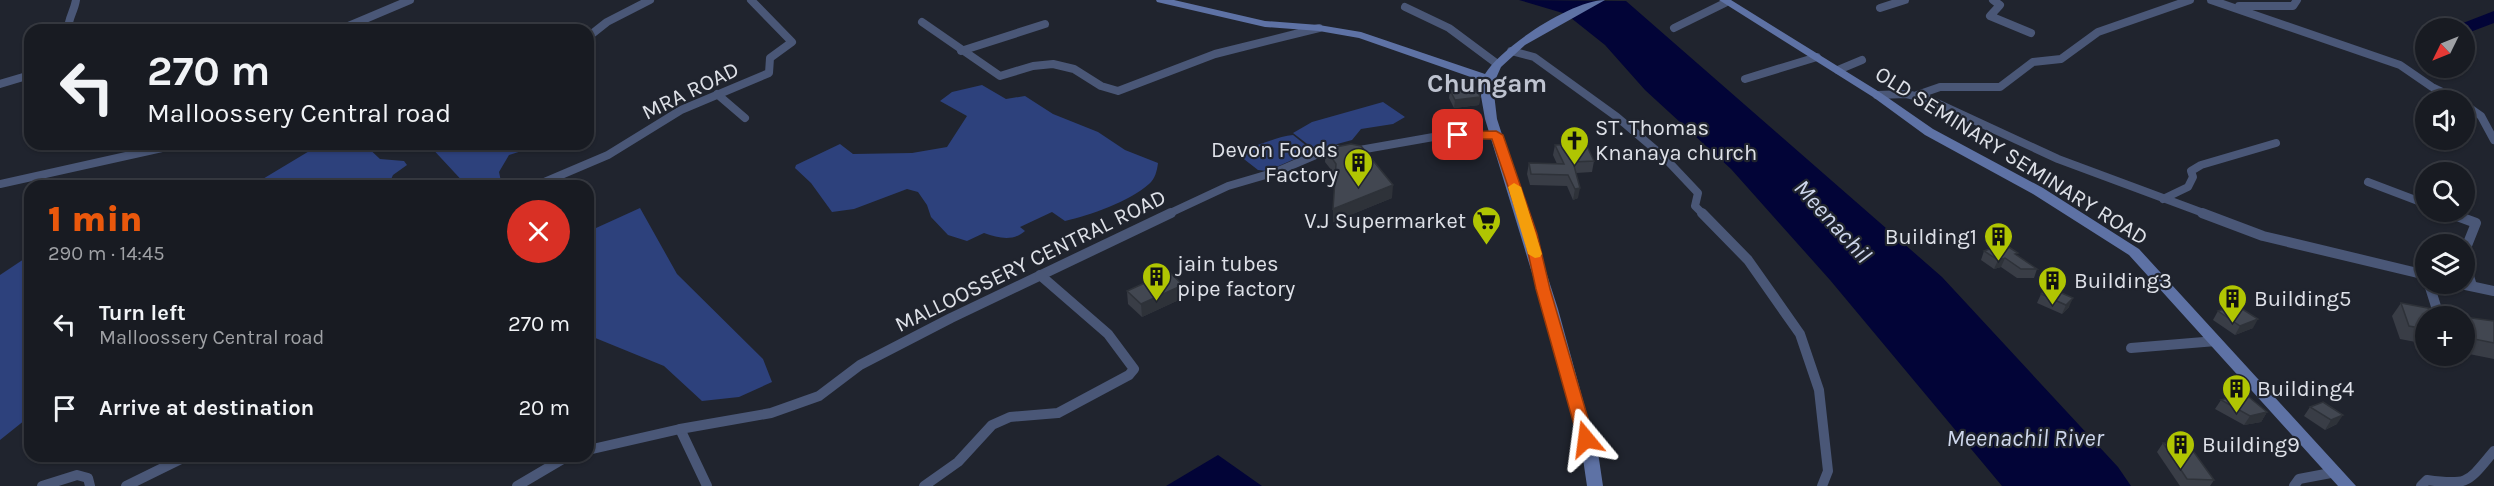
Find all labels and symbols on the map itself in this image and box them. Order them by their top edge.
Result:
north arrow [2415,18,2475,78]
street label: MRA ROAD [638,56,743,126]
street label: OLD SEMINARY SEMINARY ROAD [1870,61,2153,251]
district label: Chungam [1427,68,1547,99]
pin [1432,109,1483,160]
place label: ST. Thomas Knanaya church [1595,115,1757,166]
church icon: ST. Thomas Knanaya church [1558,124,1590,166]
place label: Devon Foods Factory [1211,137,1338,188]
building icon: Devon Foods Factory [1343,146,1375,188]
water label: Meenachil [1788,174,1878,268]
street label: MALLOOSSERY CENTRAL ROAD [891,184,1170,338]
supermarket icon: V.J Supermarket [1471,204,1503,246]
place label: V.J Supermarket [1304,208,1466,234]
building icon: Building1 [1982,220,2014,262]
place label: Building1 [1885,224,1977,250]
place label: jain tubes pipe factory [1175,251,1295,302]
building icon: jain tubes pipe factory [1140,260,1172,302]
building icon: Building3 [2037,264,2069,306]
place label: Building3 [2074,268,2172,294]
building icon: Building5 [2217,282,2249,324]
place label: Building5 [2254,286,2351,312]
building icon: Building4 [2220,372,2252,414]
place label: Building4 [2257,376,2354,402]
position arrow [1554,407,1618,471]
water label: Meenachil River [1946,424,2104,452]
building icon: Building9 [2165,428,2197,470]
place label: Building9 [2202,432,2300,458]

